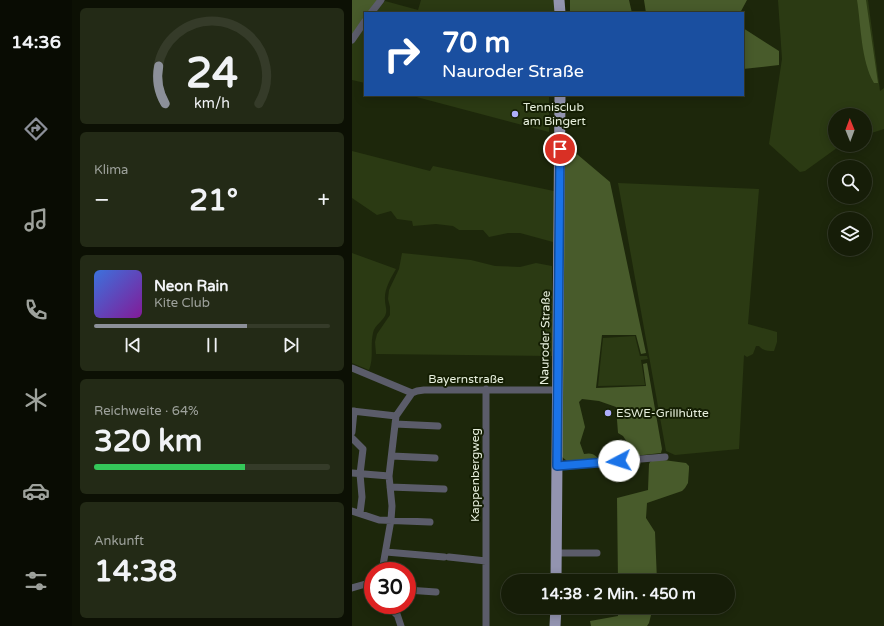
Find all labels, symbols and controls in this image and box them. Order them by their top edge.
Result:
text: 70 m [442,26,510,60]
icon: right [376,28,428,80]
text: 14:36 [11,31,61,53]
text: 24 [186,49,238,99]
text: Nauroder Straße [442,60,584,82]
text: km/h [194,94,230,111]
place label: Tennisclub am Bingert [523,100,586,128]
north arrow [828,108,872,152]
map controls [828,108,872,256]
marker: Tennisclub am Bingert [510,109,520,119]
icon: directions [22,115,50,143]
pin [543,132,577,166]
icon: arrive [549,138,571,160]
button: search [828,160,872,204]
text: Klima [94,162,128,178]
text: 21° [189,182,238,219]
text: − [94,187,110,213]
text: + [318,187,330,213]
icon: music [22,206,50,234]
button: layers [828,212,872,256]
text: Neon Rain [154,277,228,295]
street label: Nauroder Straße [537,290,553,385]
text: Kite Club [154,295,210,311]
icon: phone [22,296,50,324]
icon: previous [122,334,144,356]
icon: pause [201,334,223,356]
icon: next [280,334,302,356]
street label: Bayernstraße [428,372,504,386]
icon: climate [22,386,50,414]
text: Reichweite · 64% [94,403,199,419]
place label: ESWE-Grillhütte [616,406,709,420]
marker: ESWE-Grillhütte [603,408,613,418]
text: 320 km [94,423,202,460]
street label: Kappenbergweg [468,428,482,522]
position arrow [598,440,640,482]
icon: car [22,477,50,505]
text: Ankunft [94,533,144,549]
text: 14:38 [94,553,177,590]
speed limit sign: 30 [364,562,416,614]
icon: filters [22,567,50,595]
text: 14:38 · 2 Min. · 450 m [540,585,696,603]

